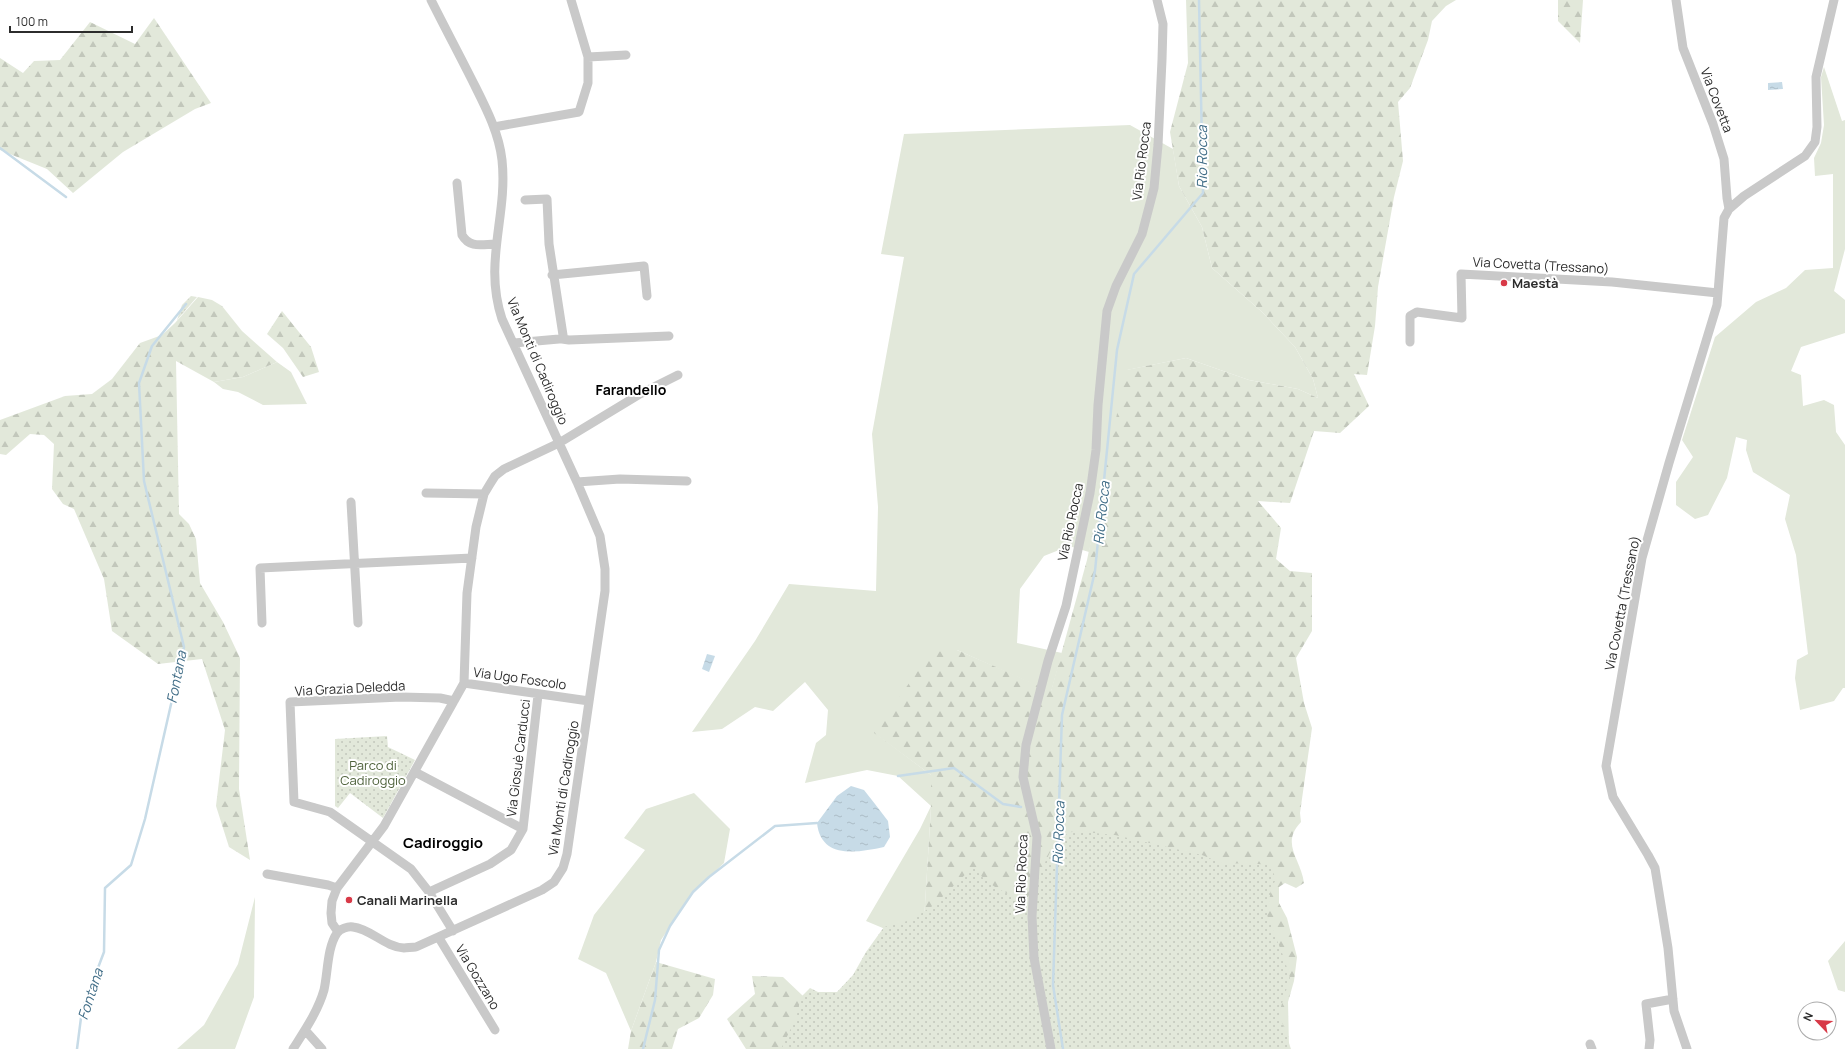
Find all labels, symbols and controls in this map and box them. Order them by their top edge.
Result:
scale bar [10,8,132,34]
text: 100 m [16,13,48,30]
street label: Via Covetta [1696,65,1738,135]
street label: Via Rio Rocca [1127,121,1155,201]
water label: Rio Rocca [1192,124,1211,189]
street label: Via Covetta (Tressano) [1472,252,1610,278]
place label: Maestà [1512,274,1559,292]
marker: Maestà [1499,278,1509,288]
street label: Via Monti di Cadiroggio [503,295,573,428]
district label: Farandello [596,380,667,399]
water label: Rio Rocca [1088,479,1114,545]
street label: Via Rio Rocca [1053,481,1087,563]
street label: Via Covetta (Tressano) [1600,534,1644,672]
water label: Fontana [162,648,191,705]
street label: Via Ugo Foscolo [472,663,568,693]
street label: Via Grazia Deledda [294,676,406,700]
street label: Via Giosuè Carducci [502,698,534,818]
street label: Via Monti di Cadiroggio [543,719,583,857]
park label: Parco di Cadiroggio [340,756,406,789]
water label: Rio Rocca [1047,800,1069,865]
district label: Cadiroggio [403,832,483,853]
street label: Via Rio Rocca [1011,834,1031,914]
place label: Canali Marinella [357,891,458,909]
marker: Canali Marinella [344,895,354,905]
street label: Via Gozzano [451,941,505,1013]
water label: Fontana [73,965,108,1022]
north arrow [1797,1001,1837,1041]
text: N [1799,1010,1816,1023]

